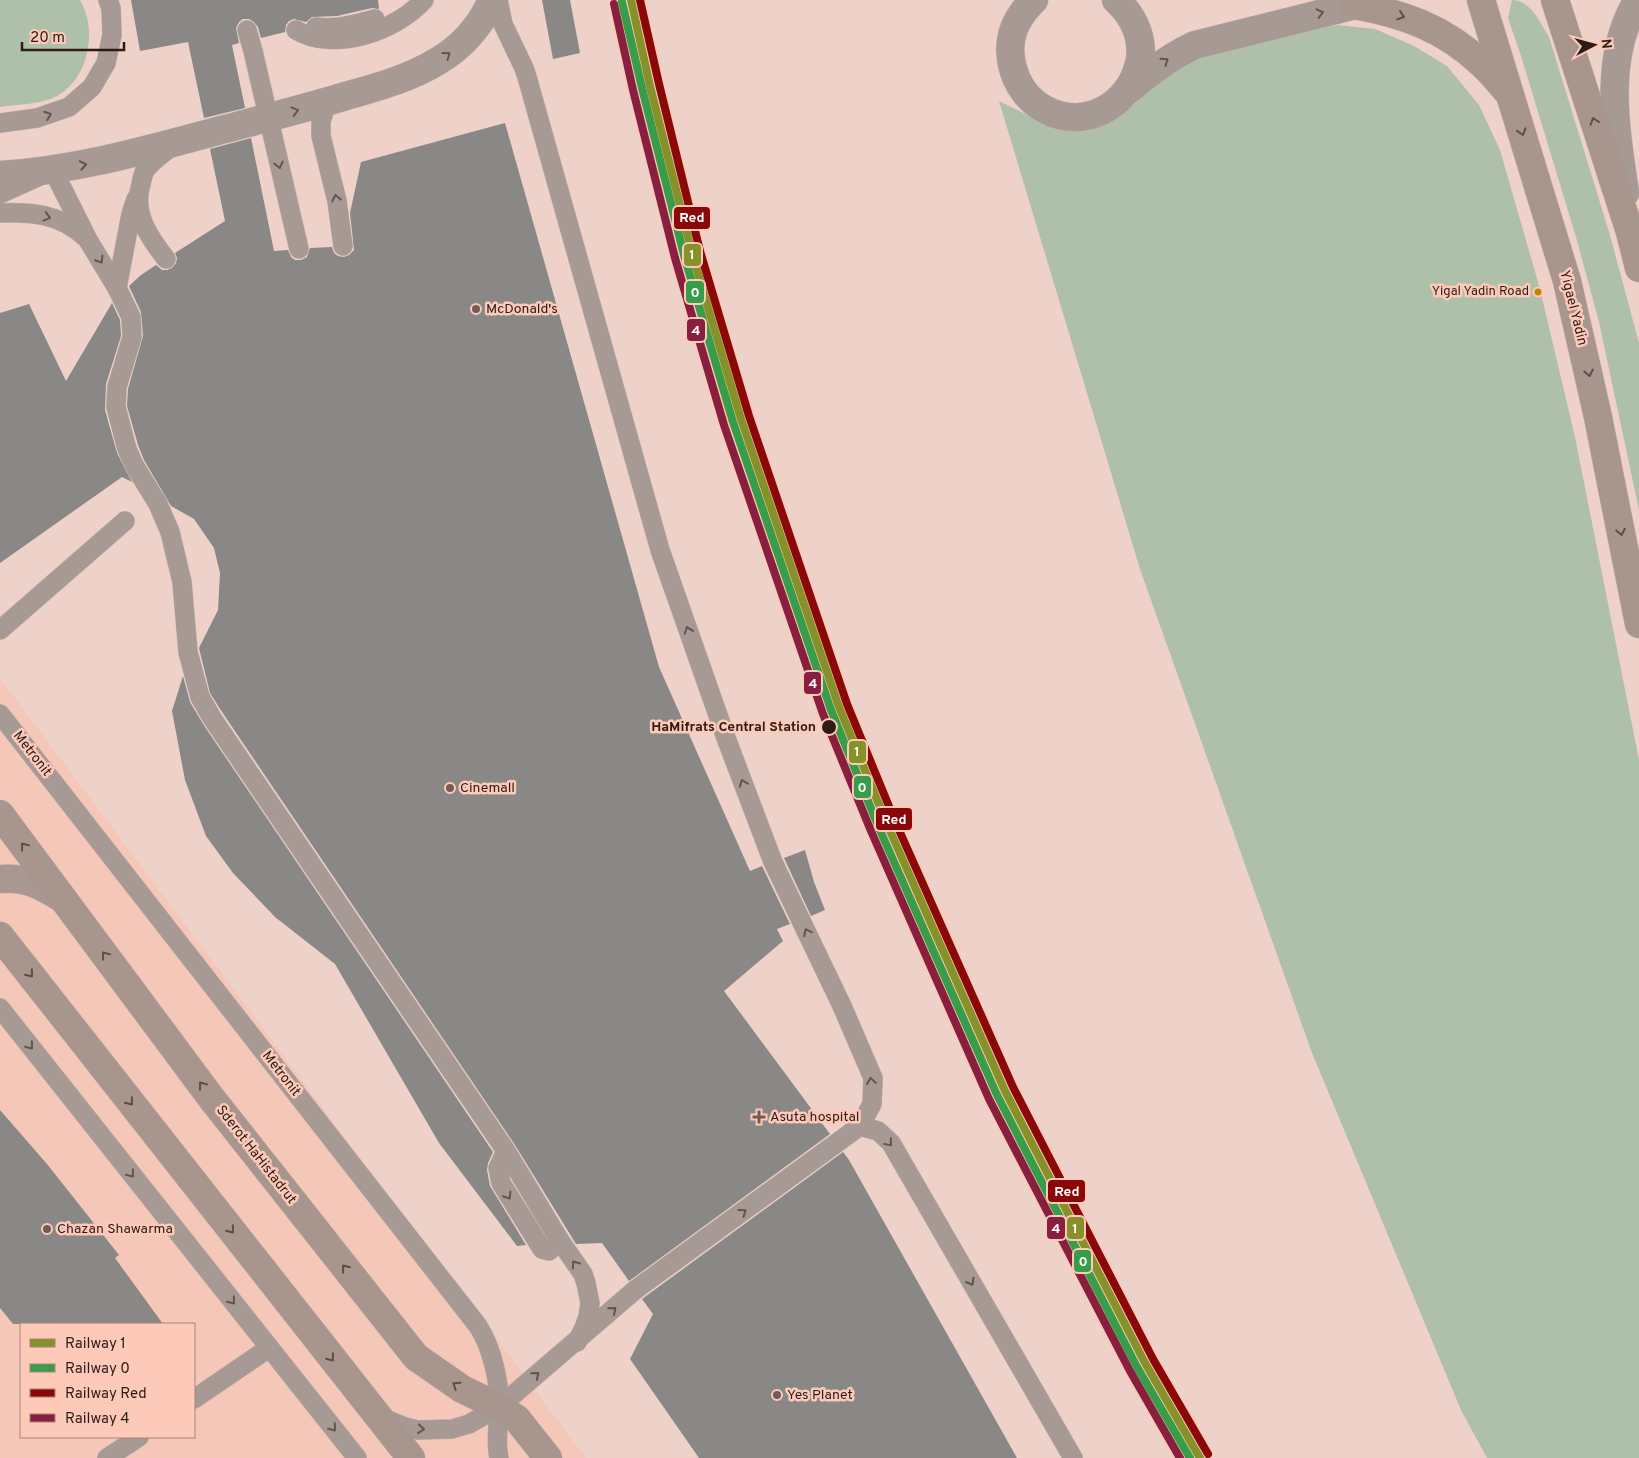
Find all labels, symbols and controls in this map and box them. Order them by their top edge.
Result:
one-way arrow [1315,9,1323,19]
one-way arrow [1397,10,1405,20]
scale bar [22,20,125,52]
north arrow [1569,20,1619,70]
text: 20 m [30,29,65,48]
text: N [1596,38,1614,50]
one-way arrow [441,52,451,61]
one-way arrow [1159,58,1169,67]
one-way arrow [291,106,299,116]
one-way arrow [43,110,52,121]
one-way arrow [1590,118,1600,126]
one-way arrow [1516,128,1526,136]
one-way arrow [79,160,87,170]
one-way arrow [273,161,284,170]
one-way arrow [331,193,342,202]
line badge: Red [673,206,711,230]
text: Red [679,210,705,227]
one-way arrow [43,211,51,221]
line badge: 1 [683,243,702,267]
text: 1 [689,247,695,264]
one-way arrow [93,254,103,263]
street label: Yigael Yadin [1555,269,1591,347]
line badge: 0 [685,280,705,304]
place label: Yigal Yadin Road [1432,284,1529,300]
text: 0 [690,285,700,302]
marker: Yigal Yadin Road [1533,287,1543,297]
place label: McDonald's [486,301,558,318]
marker: McDonald's [470,303,482,315]
line badge: 4 [686,318,706,342]
text: 4 [692,323,701,340]
one-way arrow [1583,368,1593,377]
one-way arrow [1615,528,1626,537]
one-way arrow [684,626,694,635]
line badge: 4 [803,671,822,695]
text: 4 [809,676,818,693]
marker: HaMifrats Central Station [820,718,838,736]
place label: HaMifrats Central Station [651,719,816,736]
street label: Metronit [9,728,55,780]
line badge: 1 [848,740,867,764]
text: 1 [854,744,860,761]
line badge: 0 [853,775,872,799]
one-way arrow [739,779,749,788]
place label: Cinemall [460,780,515,797]
text: 0 [857,780,867,797]
marker: Cinemall [444,782,456,794]
line badge: Red [875,807,913,831]
text: Red [881,812,907,829]
one-way arrow [21,842,30,852]
one-way arrow [803,928,813,937]
one-way arrow [102,951,111,961]
one-way arrow [24,968,33,978]
one-way arrow [25,1040,33,1049]
street label: Metronit [258,1048,304,1100]
one-way arrow [866,1076,877,1084]
one-way arrow [199,1081,208,1091]
one-way arrow [125,1096,133,1105]
street label: Sderot HaHistadrut [212,1102,300,1208]
place label: Asuta hospital [770,1109,860,1126]
marker: Asuta hospital [752,1110,766,1124]
one-way arrow [884,1137,893,1146]
one-way arrow [126,1168,134,1177]
line badge: Red [1047,1179,1086,1203]
text: Red [1054,1184,1080,1201]
one-way arrow [502,1190,511,1199]
one-way arrow [737,1209,746,1217]
line badge: 4 [1046,1216,1066,1240]
line badge: 1 [1066,1216,1085,1240]
place label: Chazan Shawarma [57,1221,173,1238]
text: 4 [1052,1221,1061,1238]
text: 1 [1072,1221,1078,1238]
marker: Chazan Shawarma [41,1223,53,1235]
one-way arrow [225,1224,233,1233]
line badge: 0 [1073,1249,1092,1273]
text: 0 [1078,1254,1088,1271]
one-way arrow [572,1260,582,1269]
one-way arrow [343,1265,351,1274]
one-way arrow [965,1277,975,1286]
one-way arrow [226,1295,235,1305]
one-way arrow [608,1306,617,1315]
legend [20,1323,195,1438]
text: Railway 1 [65,1335,126,1354]
one-way arrow [325,1352,334,1362]
text: Railway 0 [65,1360,130,1379]
one-way arrow [530,1372,539,1380]
one-way arrow [452,1382,462,1391]
text: Railway Red [65,1385,147,1404]
place label: Yes Planet [787,1387,853,1404]
marker: Yes Planet [771,1389,783,1401]
text: Railway 4 [65,1410,130,1429]
one-way arrow [328,1422,336,1431]
one-way arrow [417,1424,425,1435]

